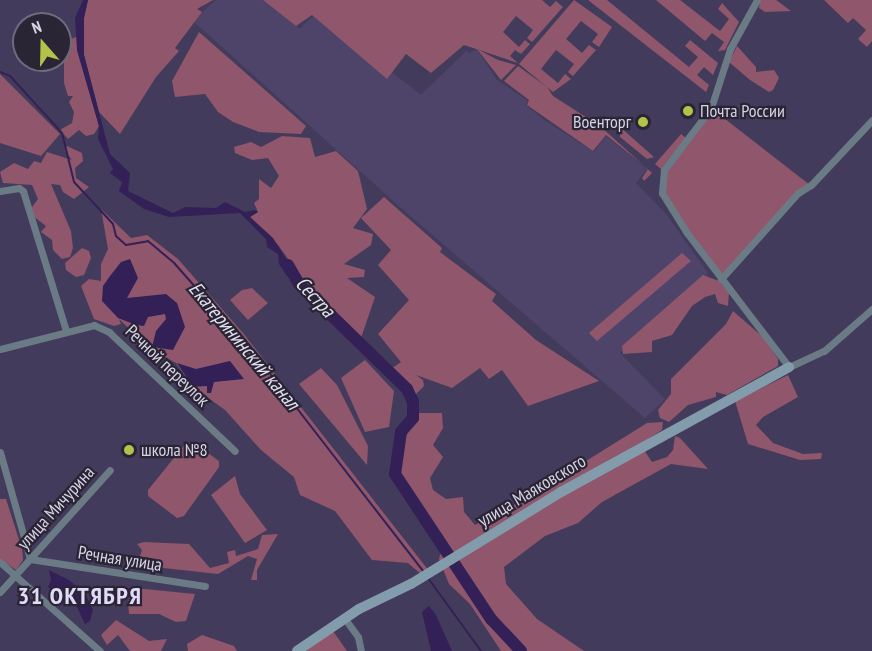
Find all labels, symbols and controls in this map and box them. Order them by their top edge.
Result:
north arrow [12,12,72,72]
text: N [29,16,44,38]
place label: Почта России [700,100,785,122]
marker: Почта России [681,104,695,118]
place label: Военторг [573,111,631,133]
marker: Военторг [636,115,650,129]
water label: Сестра [290,272,340,322]
water label: Екатерининский канал [184,277,304,415]
street label: Речной переулок [121,321,213,411]
place label: школа №8 [141,439,208,461]
marker: школа №8 [122,443,136,457]
street label: улица Маяковского [474,450,590,532]
street label: улица Мичурина [13,462,99,554]
street label: Речная улица [76,542,164,576]
district label: 31 ОКТЯБРЯ [18,582,142,610]

